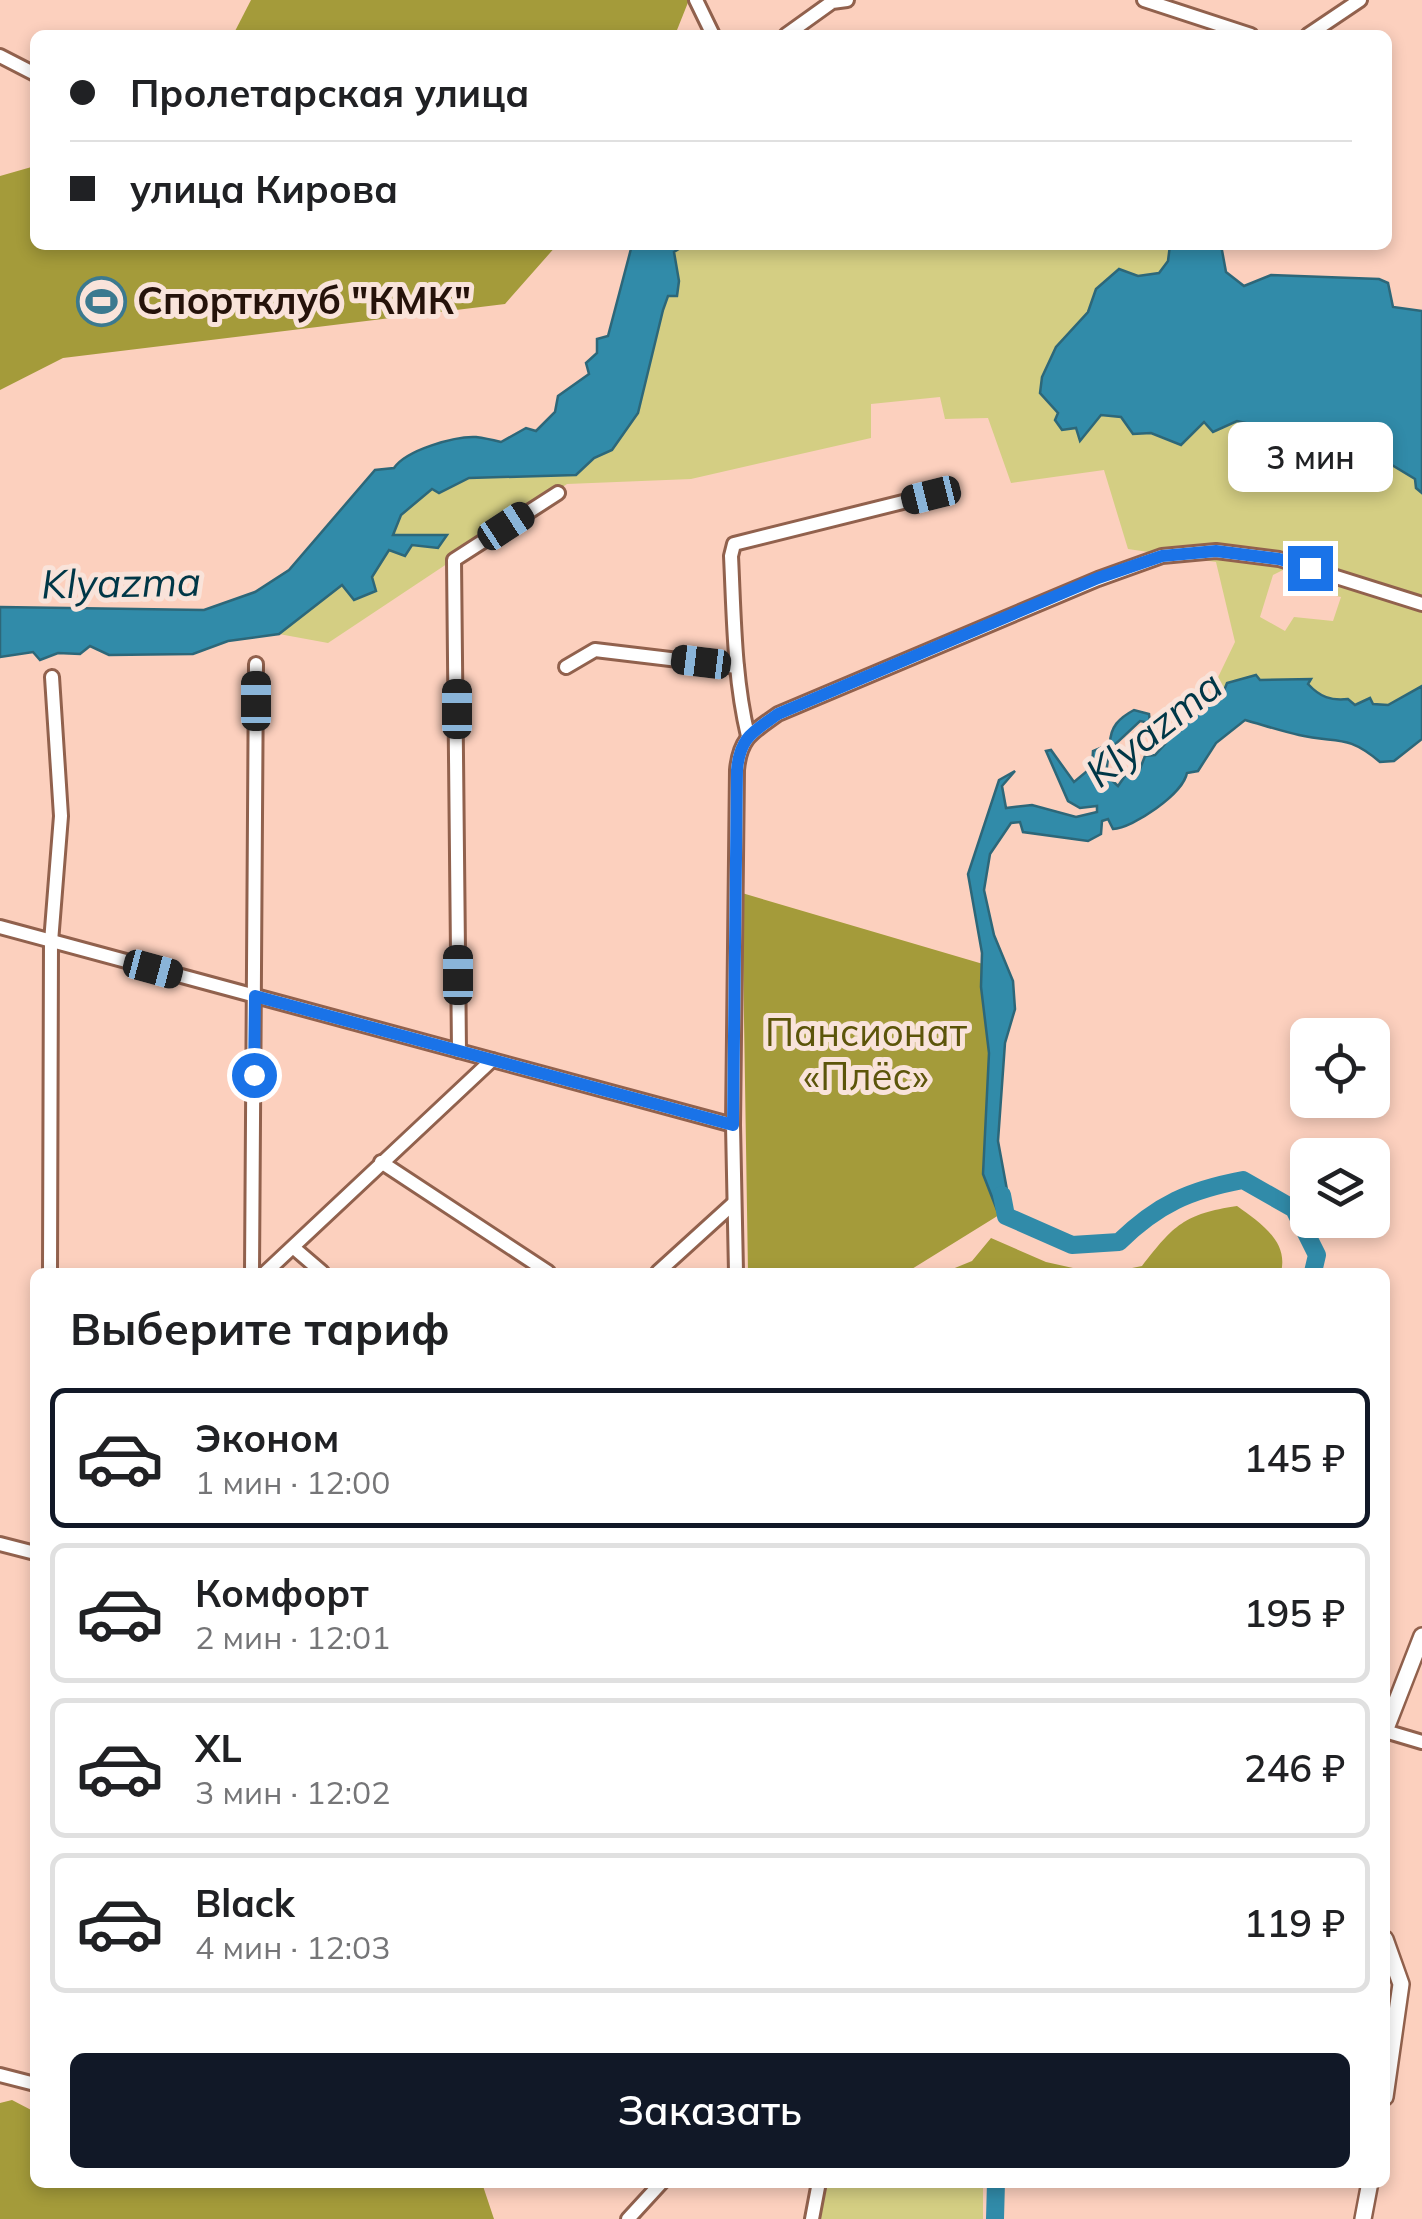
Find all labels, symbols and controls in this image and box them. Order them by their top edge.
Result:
text: Пролетарская улица [130,69,529,117]
text: улица Кирова [130,165,398,213]
sports icon: Спортклуб "КМК" [76,275,128,327]
place label: Спортклуб "КМК" [137,276,471,324]
callout: 3 мин [1228,423,1392,493]
text: 3 мин [1266,437,1355,477]
car [898,473,964,517]
car [473,497,539,555]
route end [1288,546,1333,591]
water label: Klyazma [41,556,201,608]
car [669,643,733,681]
water label: Klyazma [1075,659,1232,797]
car [241,671,271,731]
car [442,679,472,739]
car [443,945,473,1005]
car [120,947,186,991]
park label: Пансионат «Плёс» [765,1008,968,1100]
map controls [1290,1018,1390,1238]
button: locate [1290,1018,1390,1118]
route start [232,1053,277,1098]
button: layers [1290,1138,1390,1238]
text: Выберите тариф [70,1300,450,1356]
icon: car [75,1413,165,1503]
text: Эконом [195,1414,339,1462]
text: 145 ₽ [1244,1434,1345,1482]
text: 1 мин · 12:00 [195,1462,390,1502]
icon: car [75,1568,165,1658]
text: Комфорт [195,1569,369,1617]
text: 195 ₽ [1244,1589,1345,1637]
text: 2 мин · 12:01 [195,1617,390,1657]
icon: car [75,1723,165,1813]
text: XL [195,1724,242,1772]
text: 246 ₽ [1244,1744,1345,1792]
text: 3 мин · 12:02 [195,1772,390,1812]
icon: car [75,1878,165,1968]
text: Black [195,1879,295,1927]
text: 119 ₽ [1244,1899,1345,1947]
text: 4 мин · 12:03 [195,1927,390,1967]
button: Заказать [70,2053,1350,2168]

